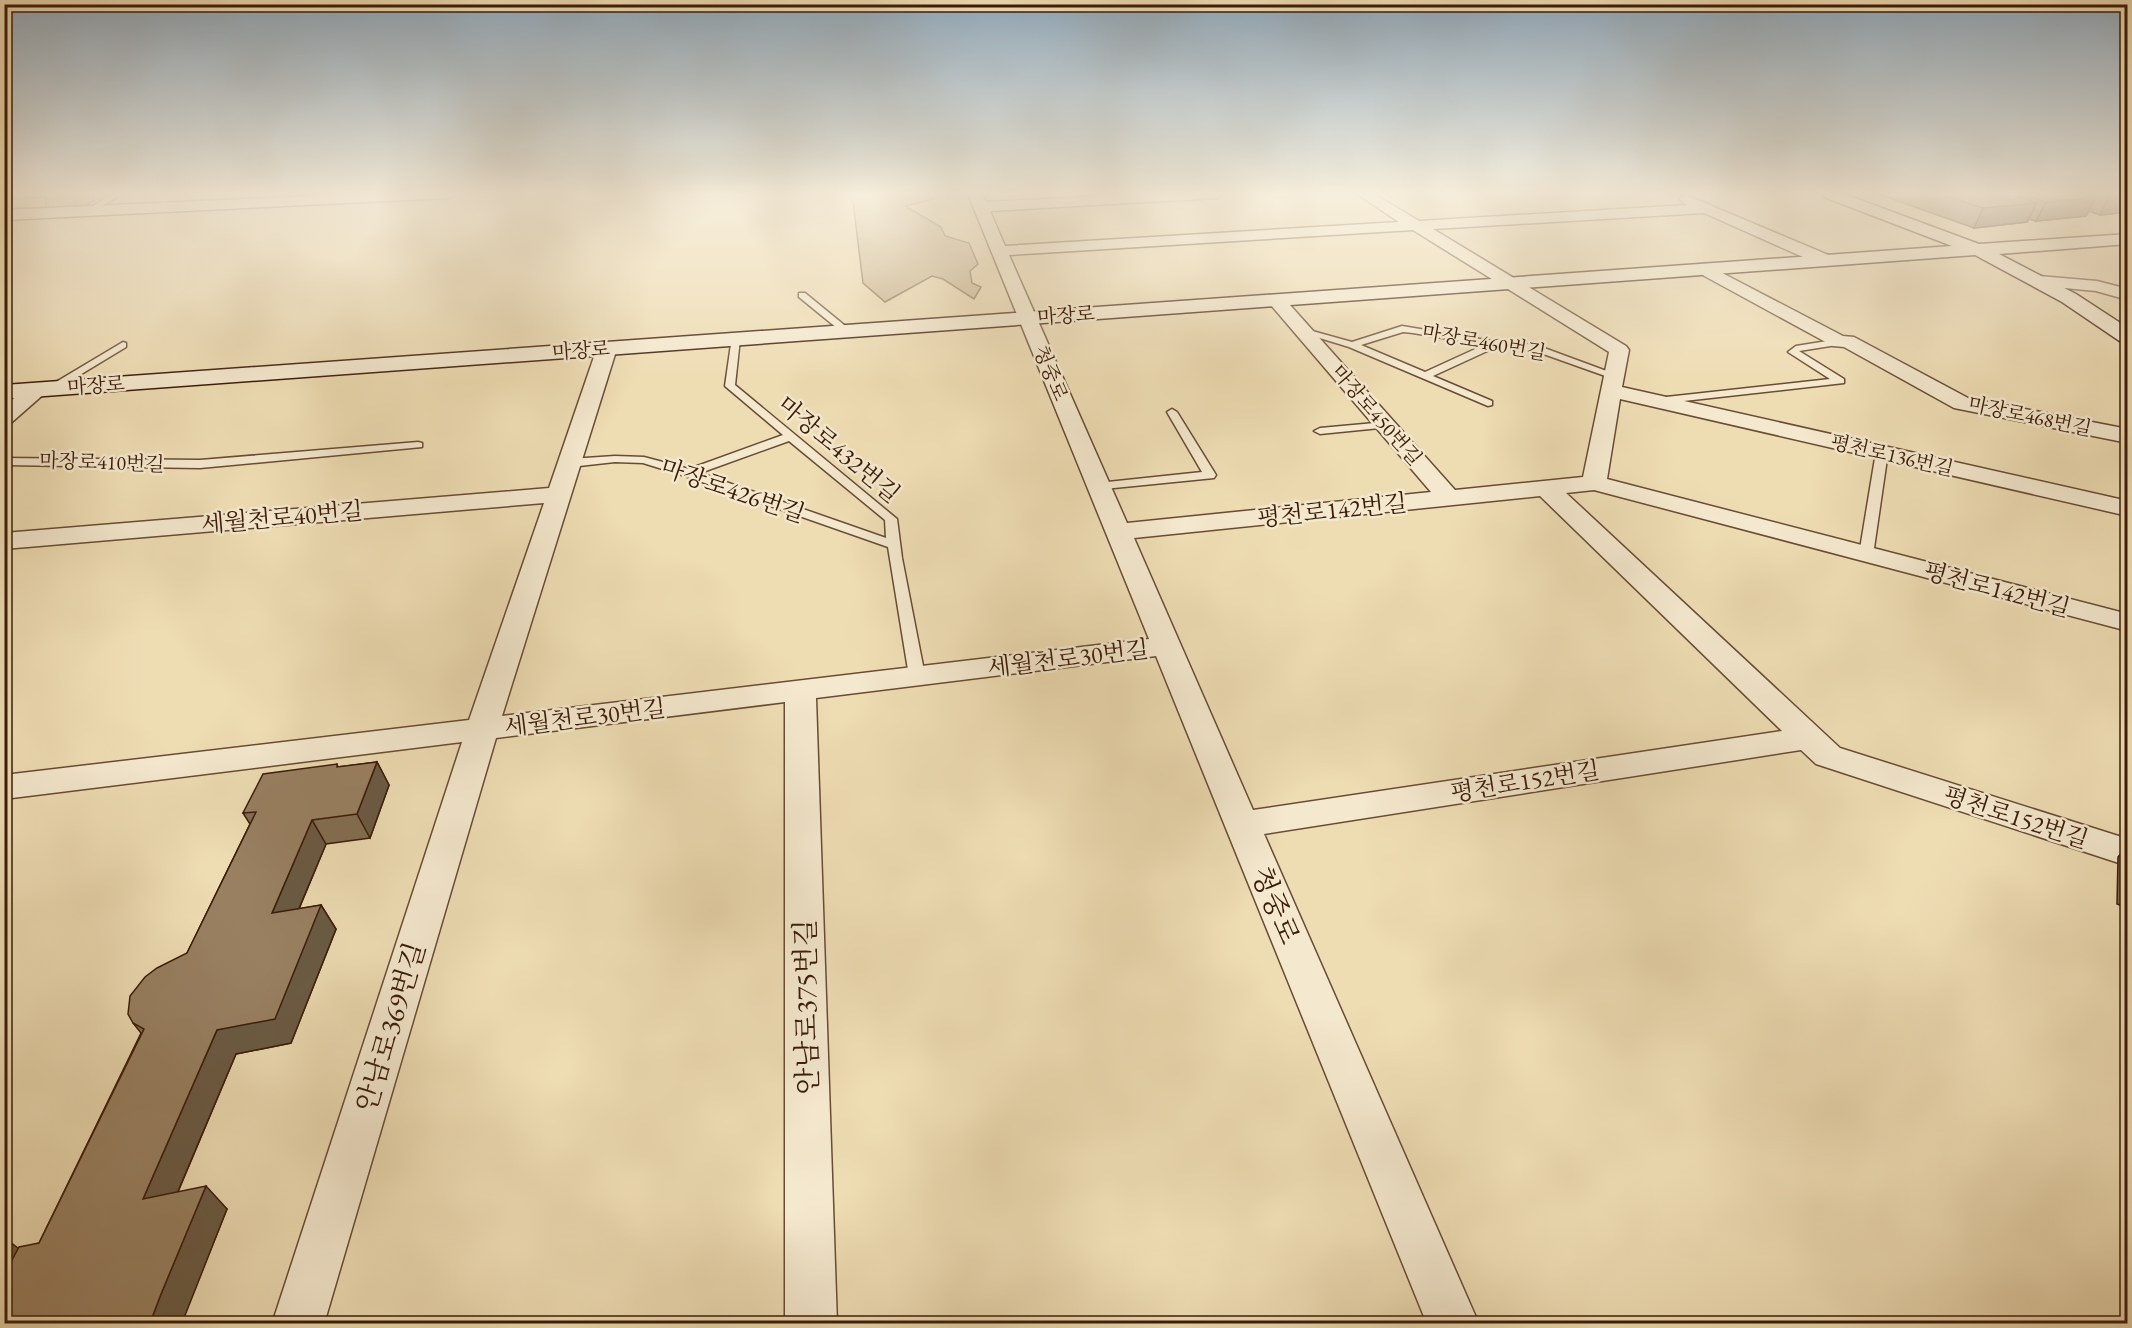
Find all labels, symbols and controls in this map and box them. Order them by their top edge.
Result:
street label: 마장로 [1036,300,1096,330]
street label: 마장로460번길 [1420,318,1548,366]
street label: 마장로 [551,335,611,365]
street label: 청중로 [1028,341,1074,405]
street label: 마장로450번길 [1326,359,1428,471]
street label: 마장로 [66,370,126,400]
street label: 마장로432번길 [771,389,907,509]
street label: 마장로468번길 [1966,390,2094,442]
street label: 평천로136번길 [1828,428,1956,482]
street label: 마장로410번길 [39,447,165,477]
street label: 마장로426번길 [657,451,809,529]
street label: 평천로142번길 [1256,487,1408,533]
street label: 세월천로40번길 [200,494,364,540]
street label: 평천로142번길 [1920,555,2074,623]
street label: 세월천로30번길 [986,633,1150,683]
street label: 세월천로30번길 [503,692,667,742]
street label: 평천로152번길 [1448,754,1602,808]
street label: 평천로152번길 [1940,779,2092,855]
street label: 청중로 [1244,861,1308,949]
street label: 안남로375번길 [786,919,826,1095]
street label: 안남로369번길 [347,938,433,1116]

